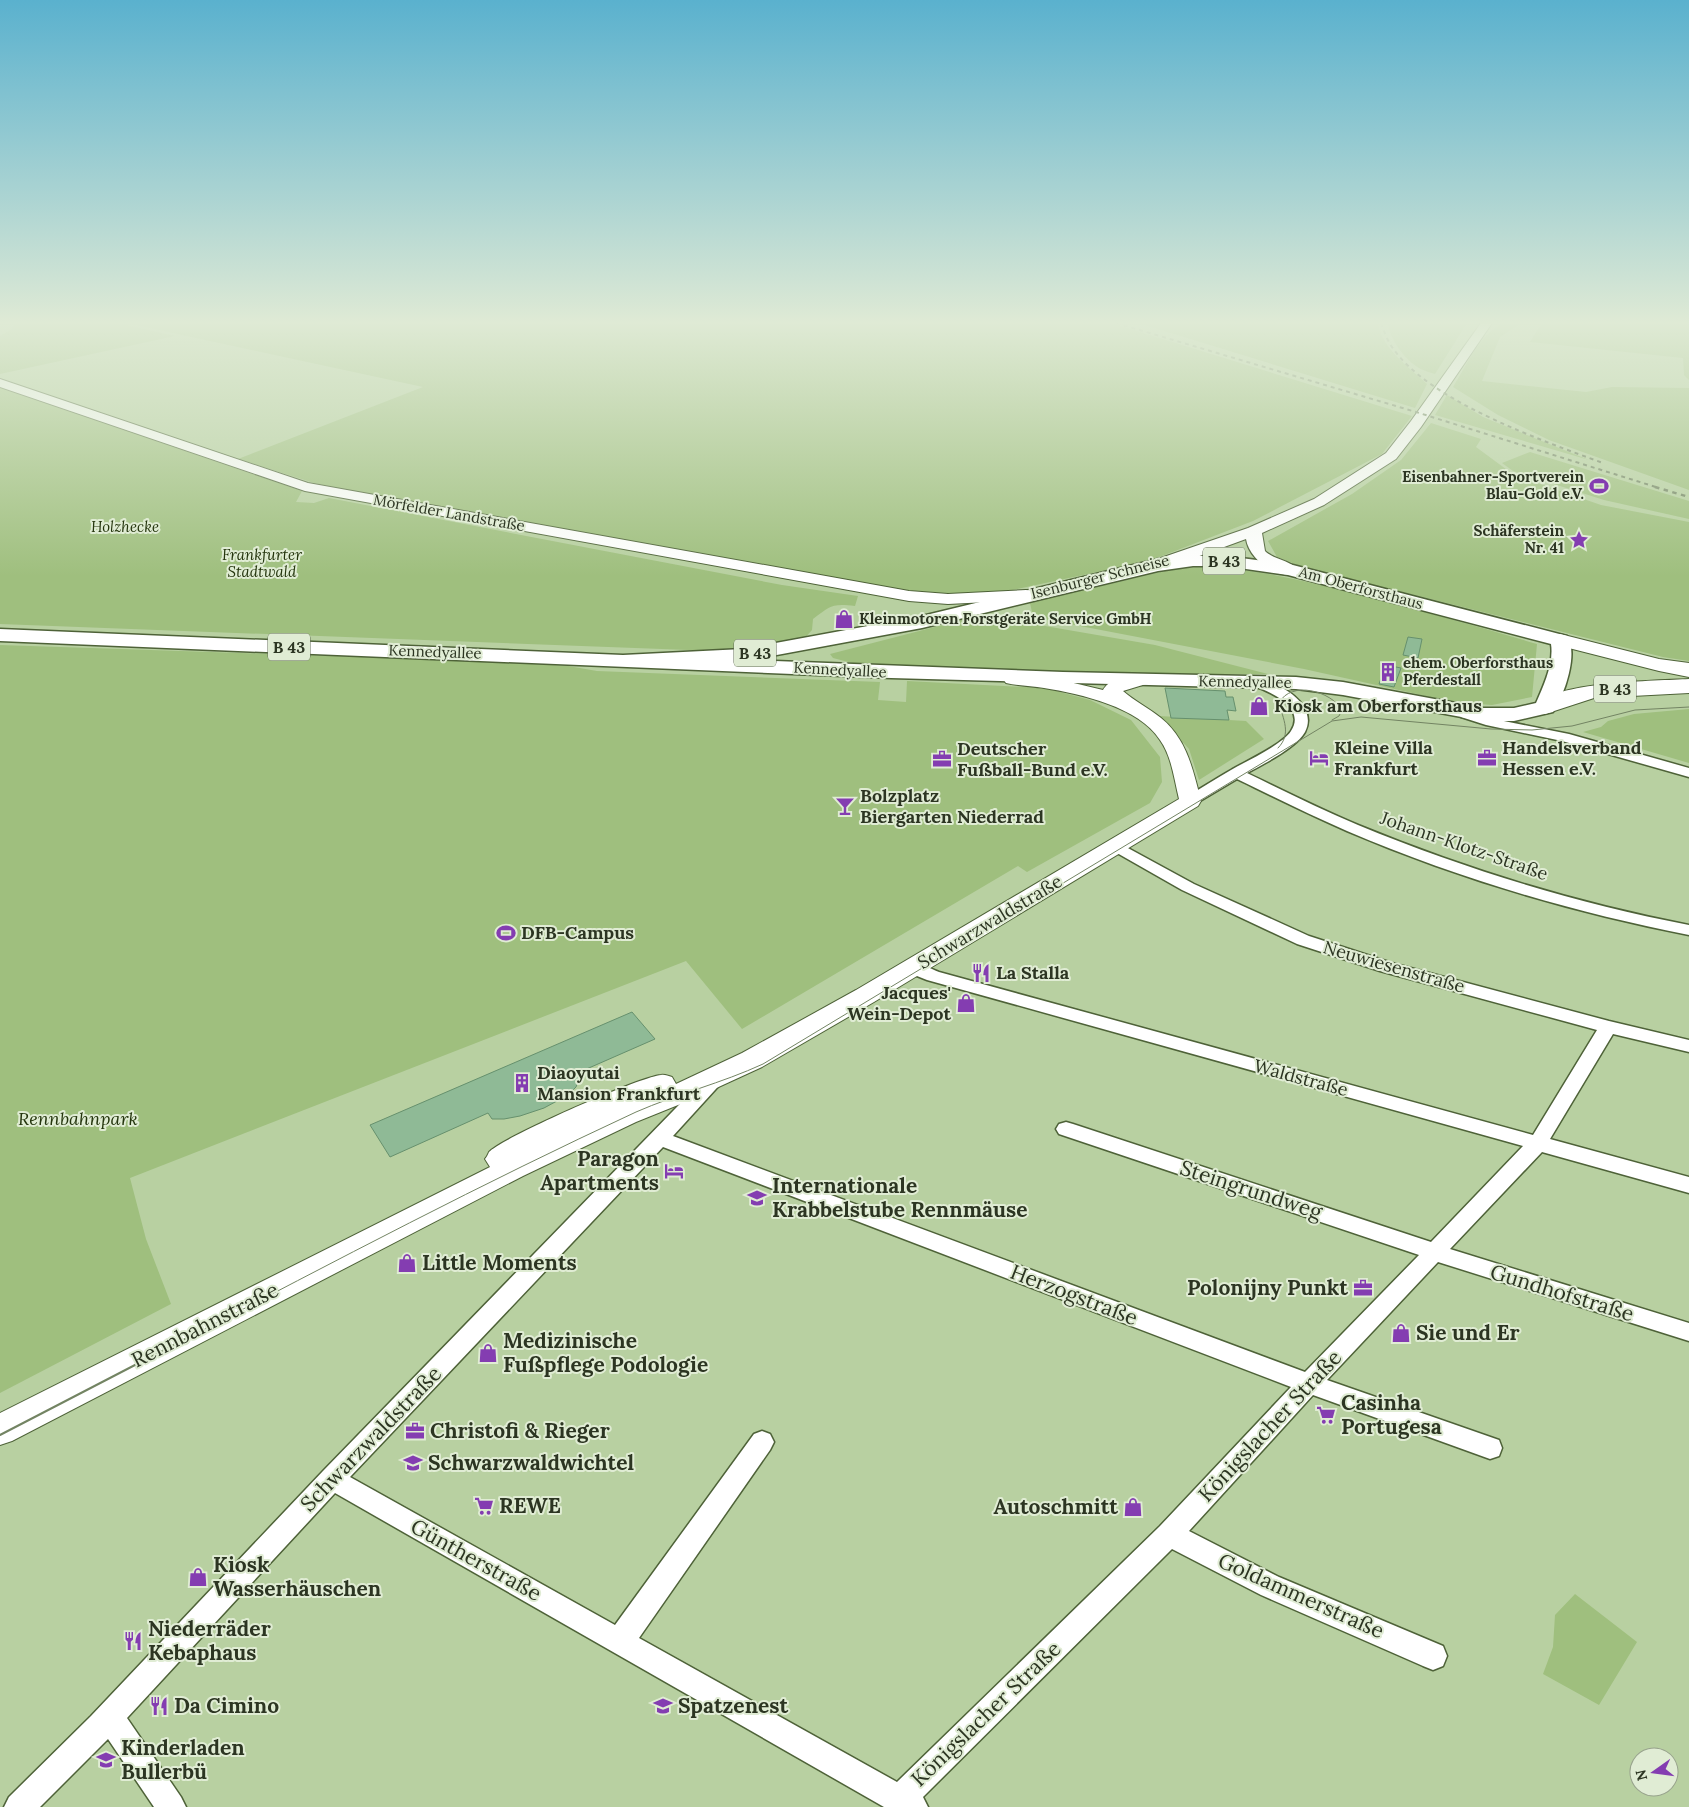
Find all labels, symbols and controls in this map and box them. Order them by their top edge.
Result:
place label: Eisenbahner-Sportverein Blau-Gold e.V. [1402,467,1584,503]
sports icon: Eisenbahner-Sportverein Blau-Gold e.V. [1588,475,1610,497]
street label: Mörfelder Landstraße [372,490,526,535]
park label: Holzhecke [91,517,159,536]
place label: Schäferstein Nr. 41 [1473,521,1564,557]
place icon: Schäferstein Nr. 41 [1568,529,1590,551]
park label: Frankfurter Stadtwald [222,545,302,581]
road number: B 43 [1203,548,1245,574]
street label: Isenburger Schneise [1029,550,1171,603]
street label: Am Oberforsthaus [1296,562,1425,613]
shop icon: Kleinmotoren Forstgeräte Service GmbH [833,608,855,630]
place label: Kleinmotoren Forstgeräte Service GmbH [859,609,1152,628]
road number: B 43 [268,634,310,660]
street label: Kennedyallee [388,640,482,663]
road number: B 43 [734,640,776,666]
place label: ehem. Oberforsthaus Pferdestall [1403,653,1553,689]
street label: Kennedyallee [793,658,887,681]
building icon: ehem. Oberforsthaus Pferdestall [1377,661,1399,683]
street label: Kennedyallee [1198,671,1292,692]
road number: B 43 [1594,676,1636,702]
place label: Kiosk am Oberforsthaus [1274,694,1482,717]
shop icon: Kiosk am Oberforsthaus [1248,695,1270,717]
place label: Kleine Villa Frankfurt [1334,736,1433,780]
place label: Handelsverband Hessen e.V. [1502,736,1642,780]
place label: Deutscher Fußball-Bund e.V. [957,737,1108,781]
hotel icon: Kleine Villa Frankfurt [1308,747,1330,769]
office icon: Handelsverband Hessen e.V. [1476,747,1498,769]
office icon: Deutscher Fußball-Bund e.V. [931,748,953,770]
place label: Bolzplatz Biergarten Niederrad [860,784,1044,828]
bar icon: Bolzplatz Biergarten Niederrad [834,795,856,817]
street label: Johann-Klotz-Straße [1376,806,1551,885]
street label: Schwarzwaldstraße [913,869,1066,974]
place label: DFB-Campus [521,921,634,944]
sports icon: DFB-Campus [495,922,517,944]
street label: Neuwiesenstraße [1321,935,1468,998]
place label: La Stalla [996,961,1070,984]
restaurant icon: La Stalla [970,962,992,984]
place label: Jacques' Wein-Depot [847,981,952,1025]
shop icon: Jacques' Wein-Depot [955,992,977,1014]
street label: Waldstraße [1252,1054,1351,1101]
place label: Diaoyutai Mansion Frankfurt [537,1061,701,1105]
building icon: Diaoyutai Mansion Frankfurt [511,1072,533,1094]
park label: Rennbahnpark [18,1107,138,1130]
place label: Paragon Apartments [540,1145,659,1196]
street label: Steingrundweg [1177,1154,1326,1225]
hotel icon: Paragon Apartments [663,1160,685,1182]
place label: Internationale Krabbelstube Rennmäuse [772,1172,1027,1223]
school or university icon: Internationale Krabbelstube Rennmäuse [746,1187,768,1209]
place label: Little Moments [422,1249,577,1276]
shop icon: Little Moments [396,1252,418,1274]
street label: Herzogstraße [1007,1258,1142,1331]
street label: Gundhofstraße [1487,1258,1637,1327]
place label: Polonijny Punkt [1187,1274,1348,1301]
street label: Rennbahnstraße [127,1276,283,1373]
office icon: Polonijny Punkt [1352,1277,1374,1299]
place label: Sie und Er [1416,1319,1520,1346]
shop icon: Sie und Er [1390,1322,1412,1344]
place label: Medizinische Fußpflege Podologie [503,1327,708,1378]
shop icon: Medizinische Fußpflege Podologie [477,1342,499,1364]
street label: Königslacher Straße [1192,1344,1347,1507]
street label: Schwarzwaldstraße [294,1360,447,1517]
place label: Casinha Portugesa [1341,1389,1442,1440]
supermarket icon: Casinha Portugesa [1315,1404,1337,1426]
place label: Christofi & Rieger [430,1417,610,1444]
office icon: Christofi & Rieger [404,1420,426,1442]
place label: Schwarzwaldwichtel [428,1449,634,1476]
school or university icon: Schwarzwaldwichtel [402,1452,424,1474]
place label: REWE [499,1492,561,1519]
place label: Autoschmitt [993,1493,1118,1520]
supermarket icon: REWE [473,1495,495,1517]
shop icon: Autoschmitt [1122,1496,1144,1518]
street label: Güntherstraße [406,1512,546,1607]
street label: Goldammerstraße [1214,1547,1388,1644]
place label: Kiosk Wasserhäuschen [213,1551,381,1602]
shop icon: Kiosk Wasserhäuschen [187,1566,209,1588]
place label: Niederräder Kebaphaus [148,1615,271,1666]
restaurant icon: Niederräder Kebaphaus [122,1630,144,1652]
street label: Königslacher Straße [905,1635,1066,1792]
place label: Da Cimino [174,1692,279,1719]
place label: Spatzenest [678,1692,789,1719]
restaurant icon: Da Cimino [148,1695,170,1717]
school or university icon: Spatzenest [652,1695,674,1717]
place label: Kinderladen Bullerbü [121,1734,245,1785]
north arrow [1629,1747,1679,1797]
school or university icon: Kinderladen Bullerbü [95,1749,117,1771]
text: N [1631,1768,1651,1783]

